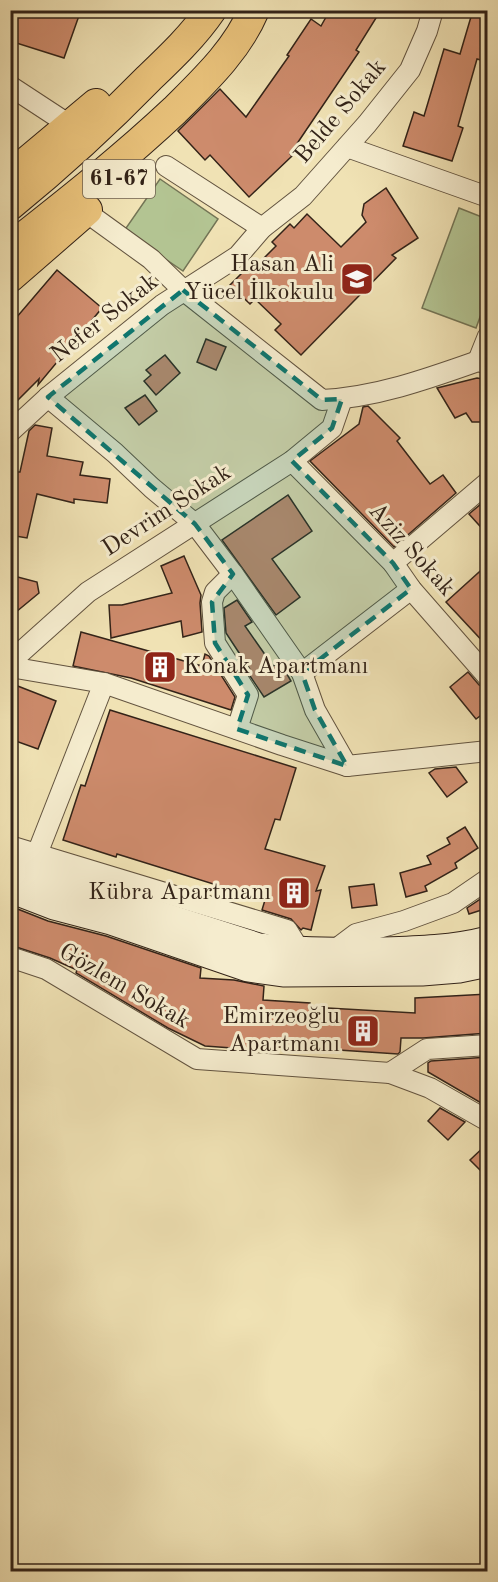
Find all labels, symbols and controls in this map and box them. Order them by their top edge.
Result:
street label: Belde Sokak [291,55,391,169]
road number: 61-67 [83,160,155,198]
place label: Hasan Ali Yücel İlkokulu [184,253,334,305]
school or university icon: Hasan Ali Yücel İlkokulu [339,261,375,297]
street label: Nefer Sokak [47,270,163,368]
street label: Devrim Sokak [98,461,236,561]
street label: Aziz Sokak [363,499,459,601]
building icon: Konak Apartmanı [142,649,178,685]
place label: Konak Apartmanı [183,655,368,679]
building icon: Kübra Apartmanı [276,875,312,911]
place label: Kübra Apartmanı [88,881,271,905]
street label: Gözlem Sokak [55,940,193,1034]
place label: Emirzeoğlu Apartmanı [222,1005,340,1057]
building icon: Emirzeoğlu Apartmanı [345,1013,381,1049]

